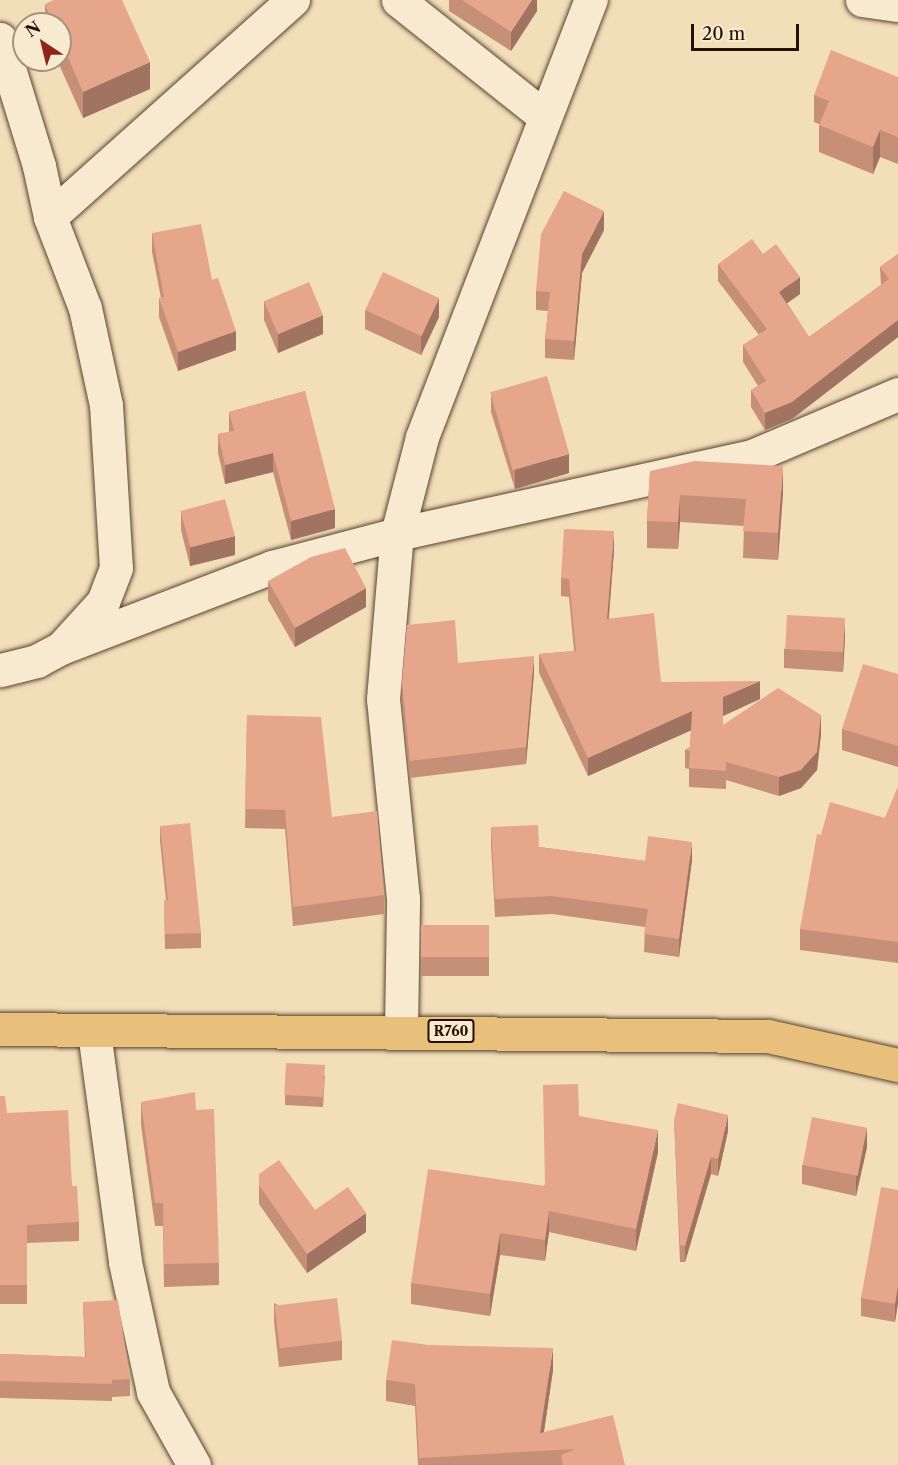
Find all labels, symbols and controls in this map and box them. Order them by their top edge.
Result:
north arrow [12,12,72,72]
scale bar [694,12,802,50]
text: N [21,17,44,41]
text: 20 m [702,23,745,45]
road number: R760 [427,1020,475,1042]

